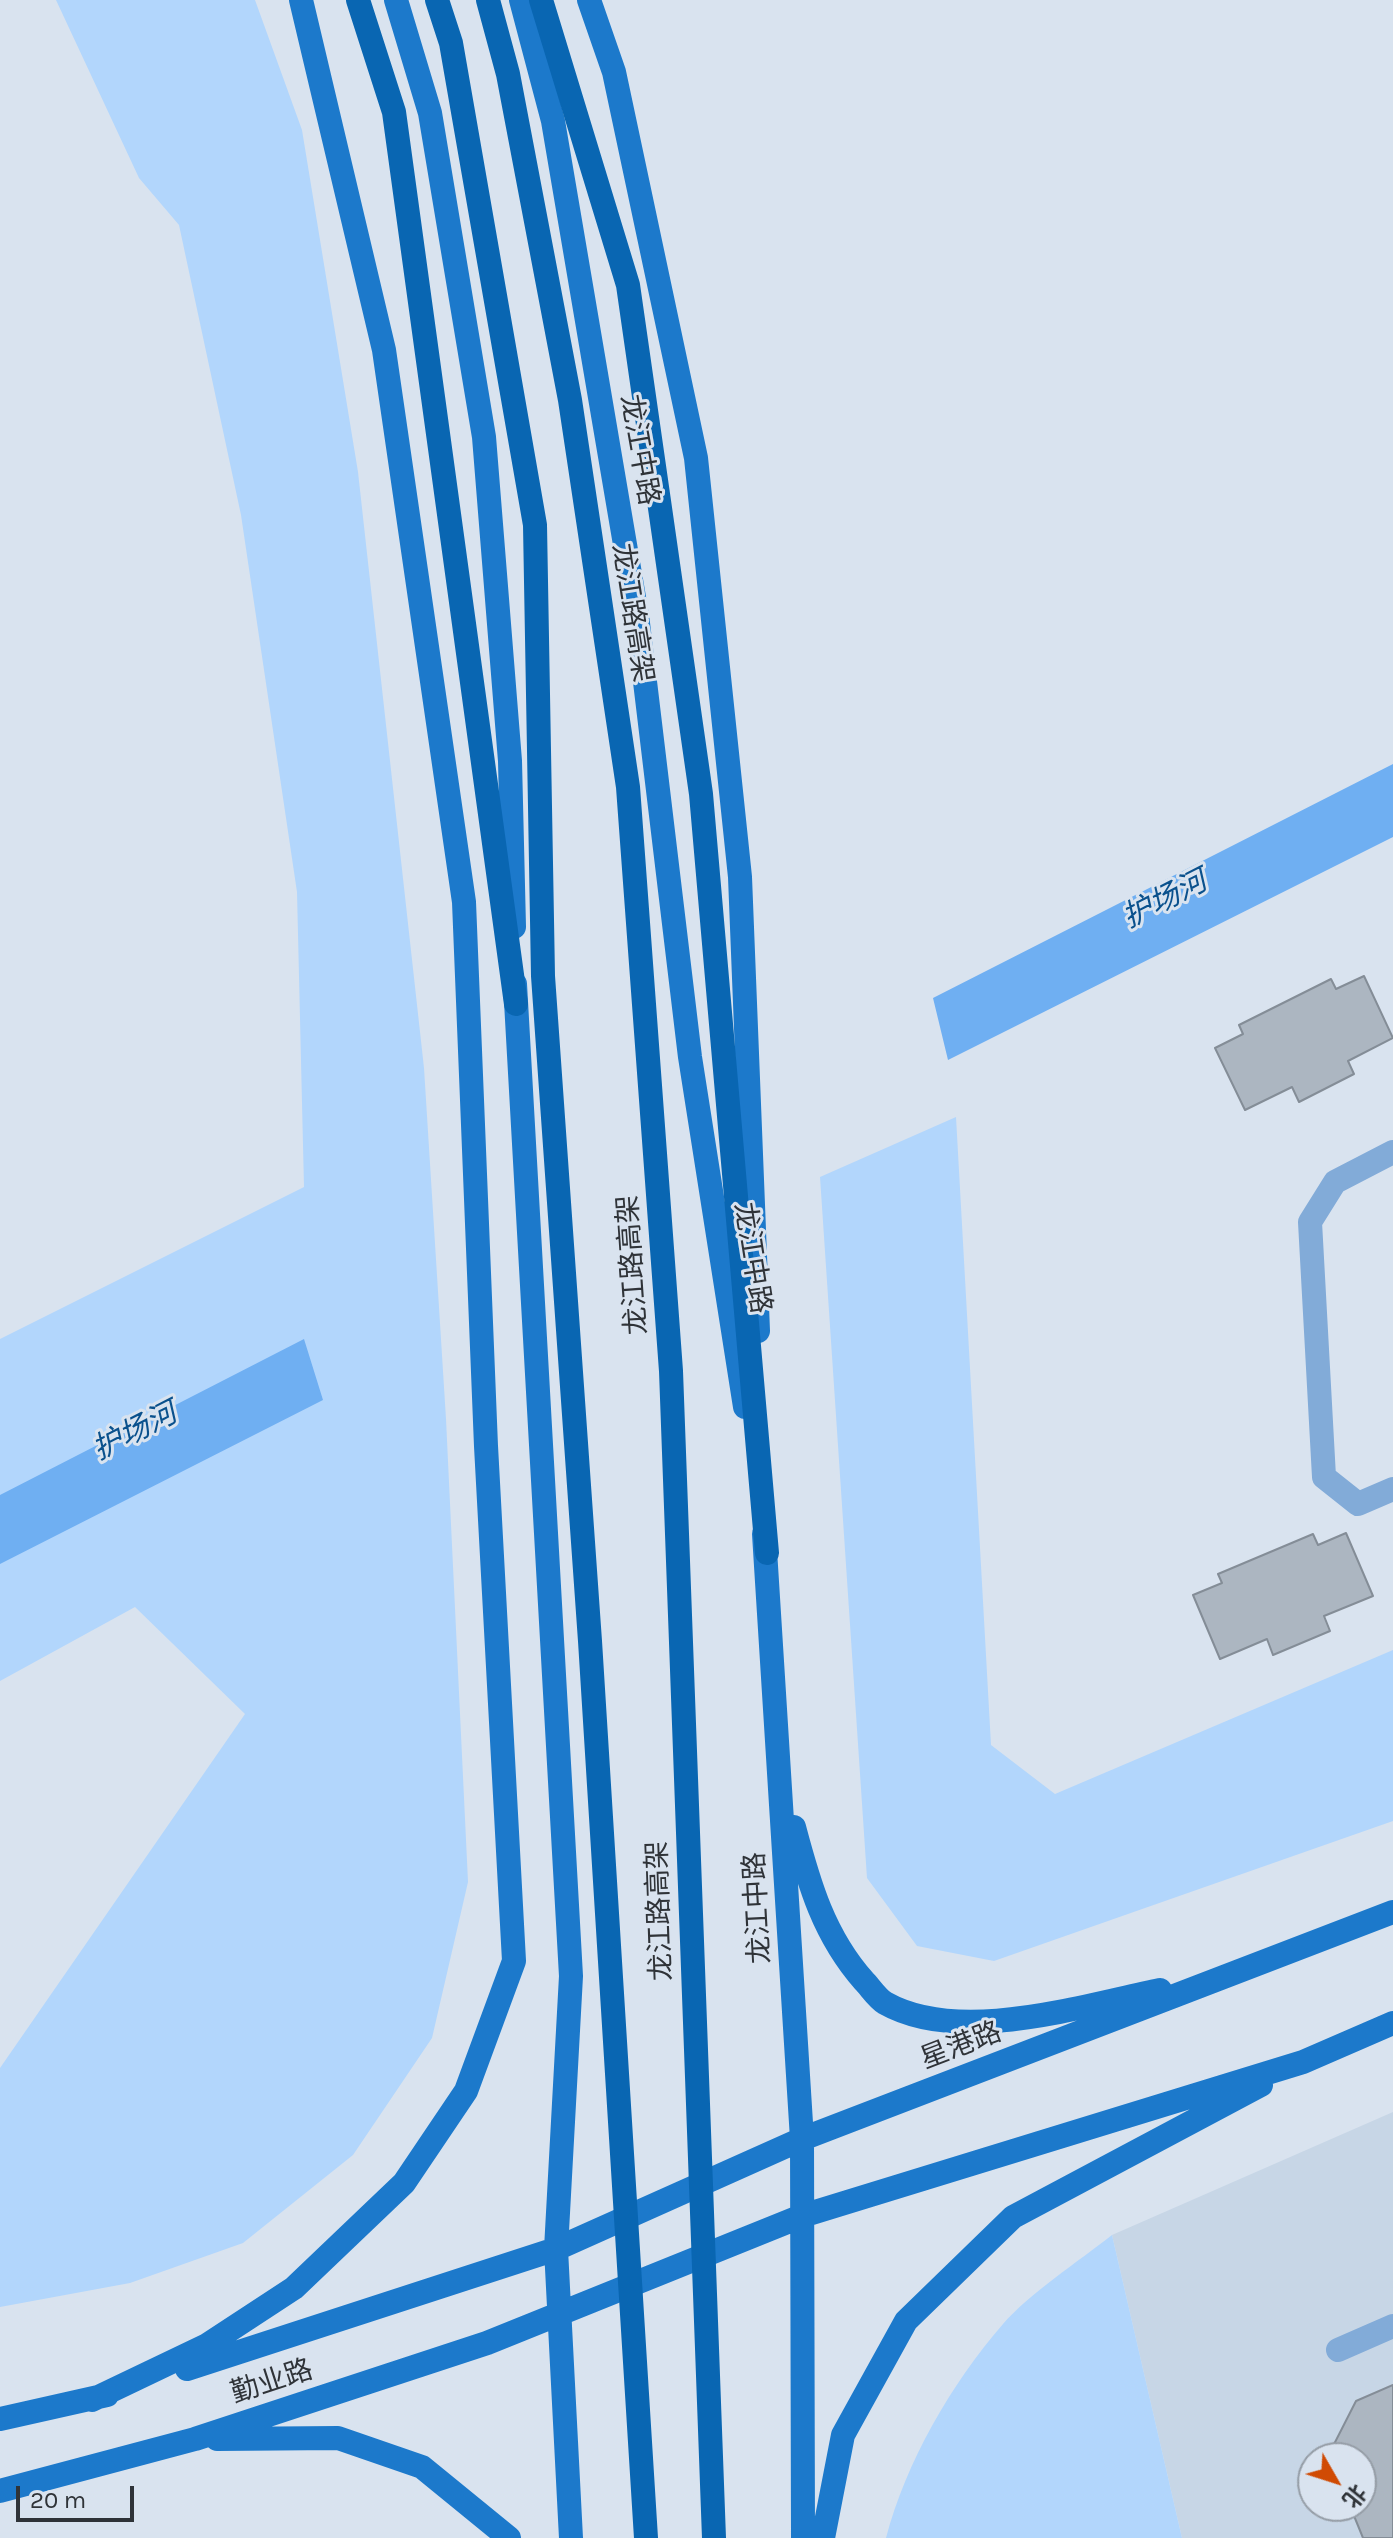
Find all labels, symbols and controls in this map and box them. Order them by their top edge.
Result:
street label: 龙江中路 [613,392,665,508]
street label: 龙江路高架 [604,541,660,685]
water label: 护场河 [1117,864,1213,936]
street label: 龙江路高架 [611,1194,655,1336]
street label: 龙江中路 [727,1200,777,1316]
water label: 护场河 [87,1396,183,1468]
street label: 龙江路高架 [641,1840,679,1982]
street label: 龙江中路 [738,1851,778,1965]
street label: 星港路 [916,2015,1006,2077]
street label: 勤业路 [227,2353,317,2411]
north arrow [1297,2442,1377,2522]
scale bar [20,2470,138,2520]
text: 北 [1337,2479,1371,2513]
text: 20 m [30,2486,86,2514]

